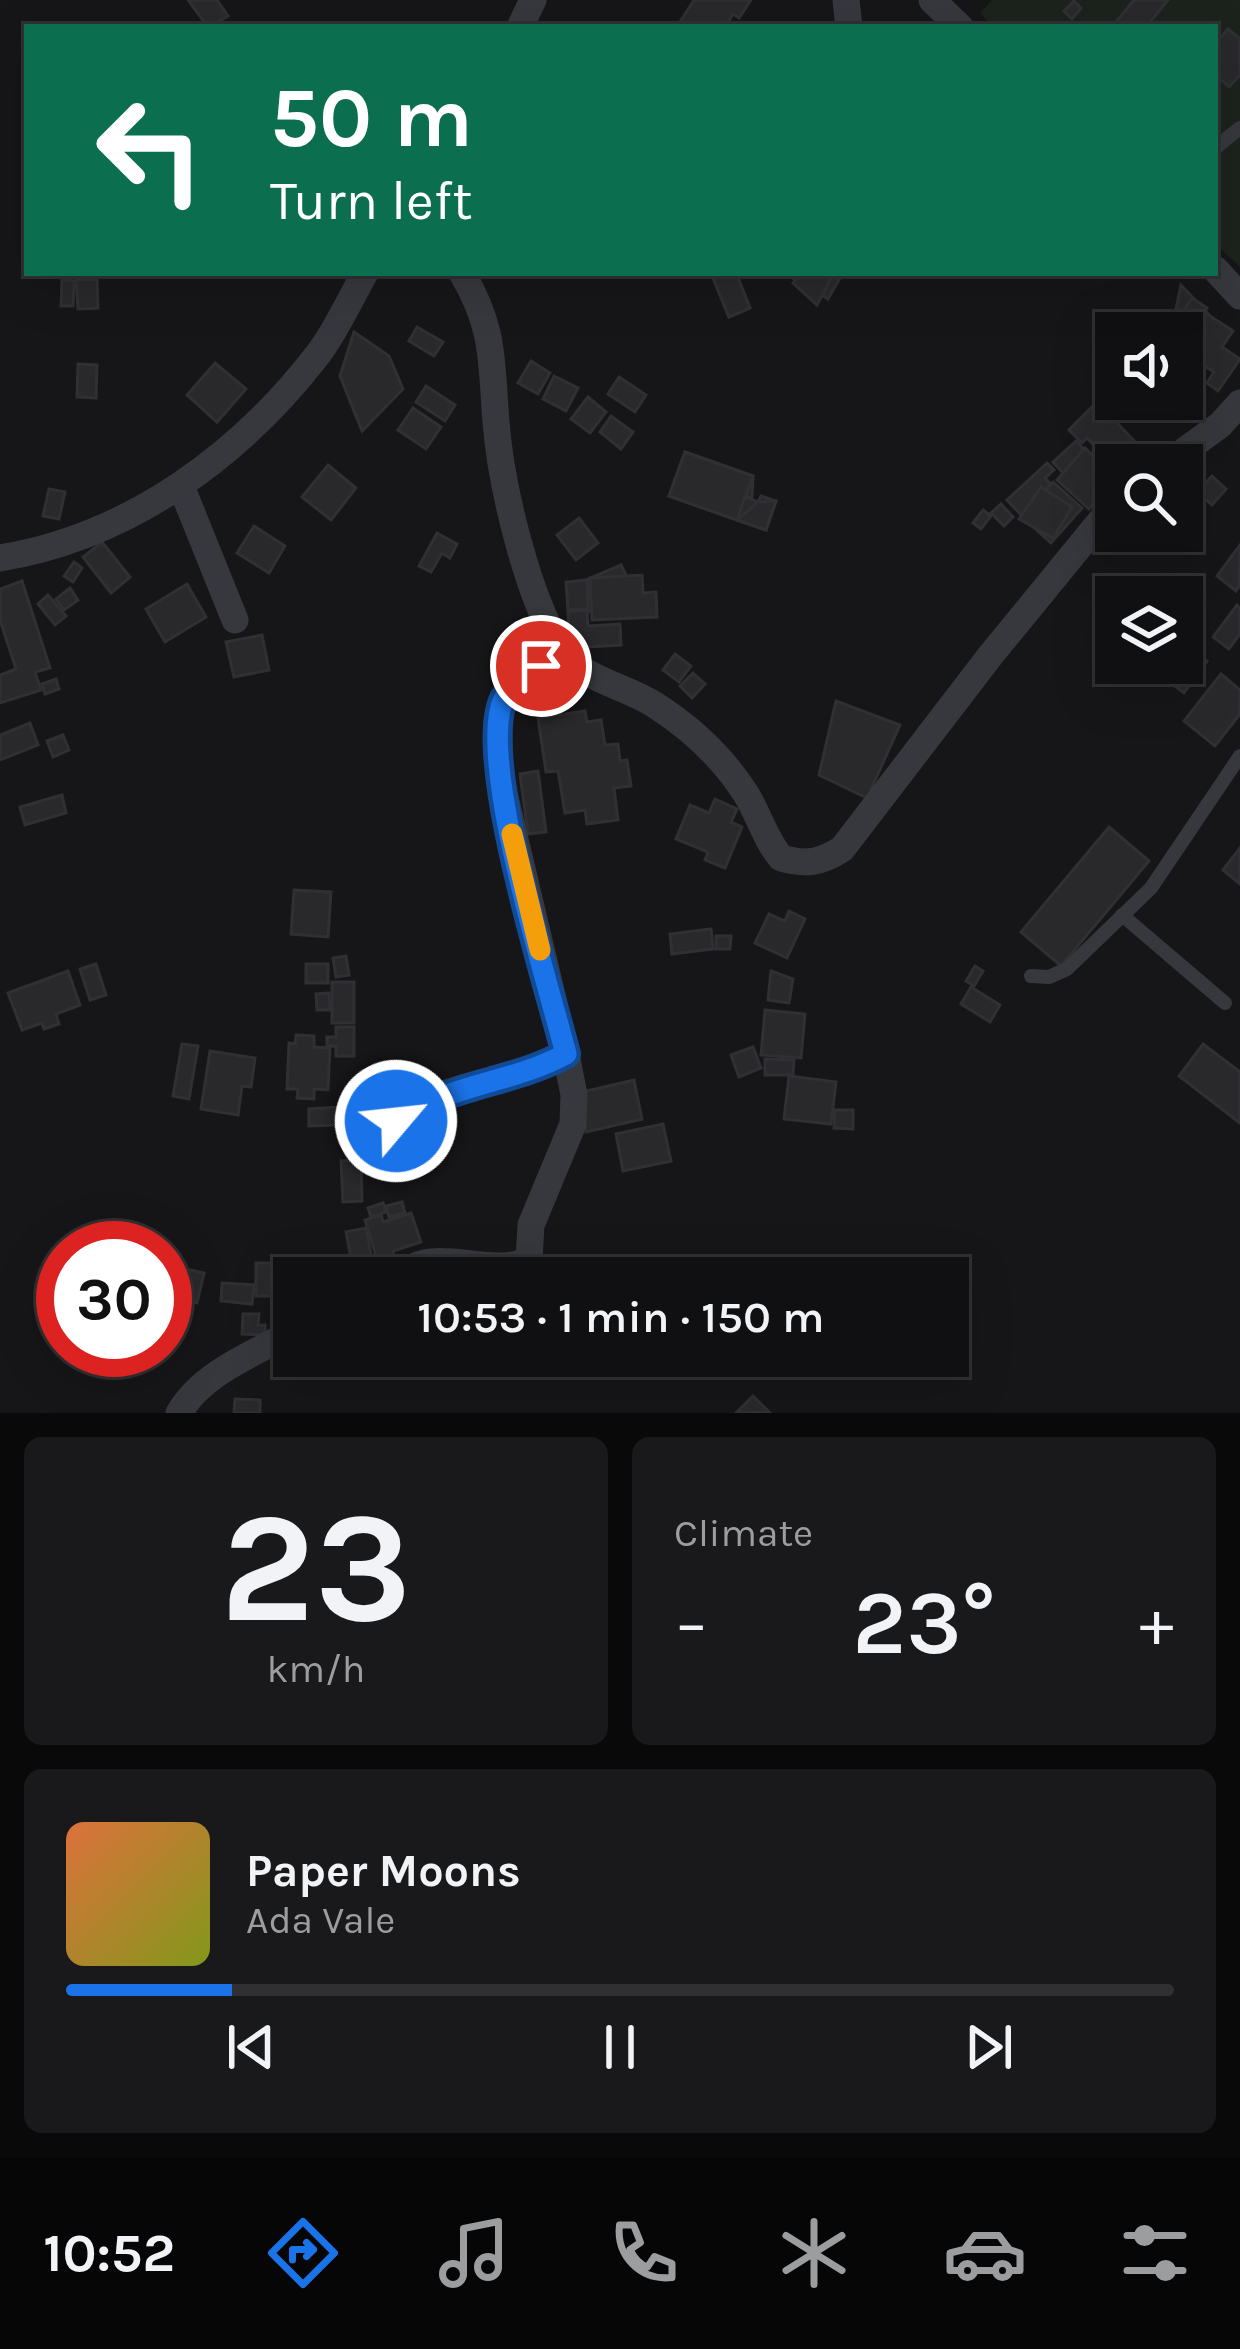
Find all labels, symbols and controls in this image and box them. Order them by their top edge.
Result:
text: 50 m [270,69,473,167]
icon: left [72,72,228,228]
text: Turn left [270,169,473,233]
map controls [1095,312,1203,684]
button: sound [1095,312,1203,420]
button: search [1095,444,1203,552]
button: layers [1095,576,1203,684]
pin [490,615,592,717]
icon: arrive [508,633,574,699]
position arrow [333,1058,459,1184]
speed limit sign: 30 [36,1221,192,1377]
text: 10:53 · 1 min · 150 m [417,1291,825,1343]
text: 23 [220,1477,412,1659]
text: Climate [674,1510,813,1556]
text: 23° [853,1570,995,1676]
text: − [674,1584,709,1662]
text: + [1139,1584,1174,1662]
text: km/h [267,1646,365,1692]
text: Paper Moons [246,1845,521,1897]
text: Ada Vale [246,1897,395,1943]
icon: previous [218,2014,284,2080]
icon: pause [587,2014,653,2080]
icon: next [956,2014,1022,2080]
icon: directions [261,2211,345,2295]
icon: music [432,2211,516,2295]
icon: phone [602,2211,686,2295]
icon: climate [772,2211,856,2295]
icon: car [943,2211,1027,2295]
icon: filters [1113,2211,1197,2295]
text: 10:52 [43,2221,175,2285]

